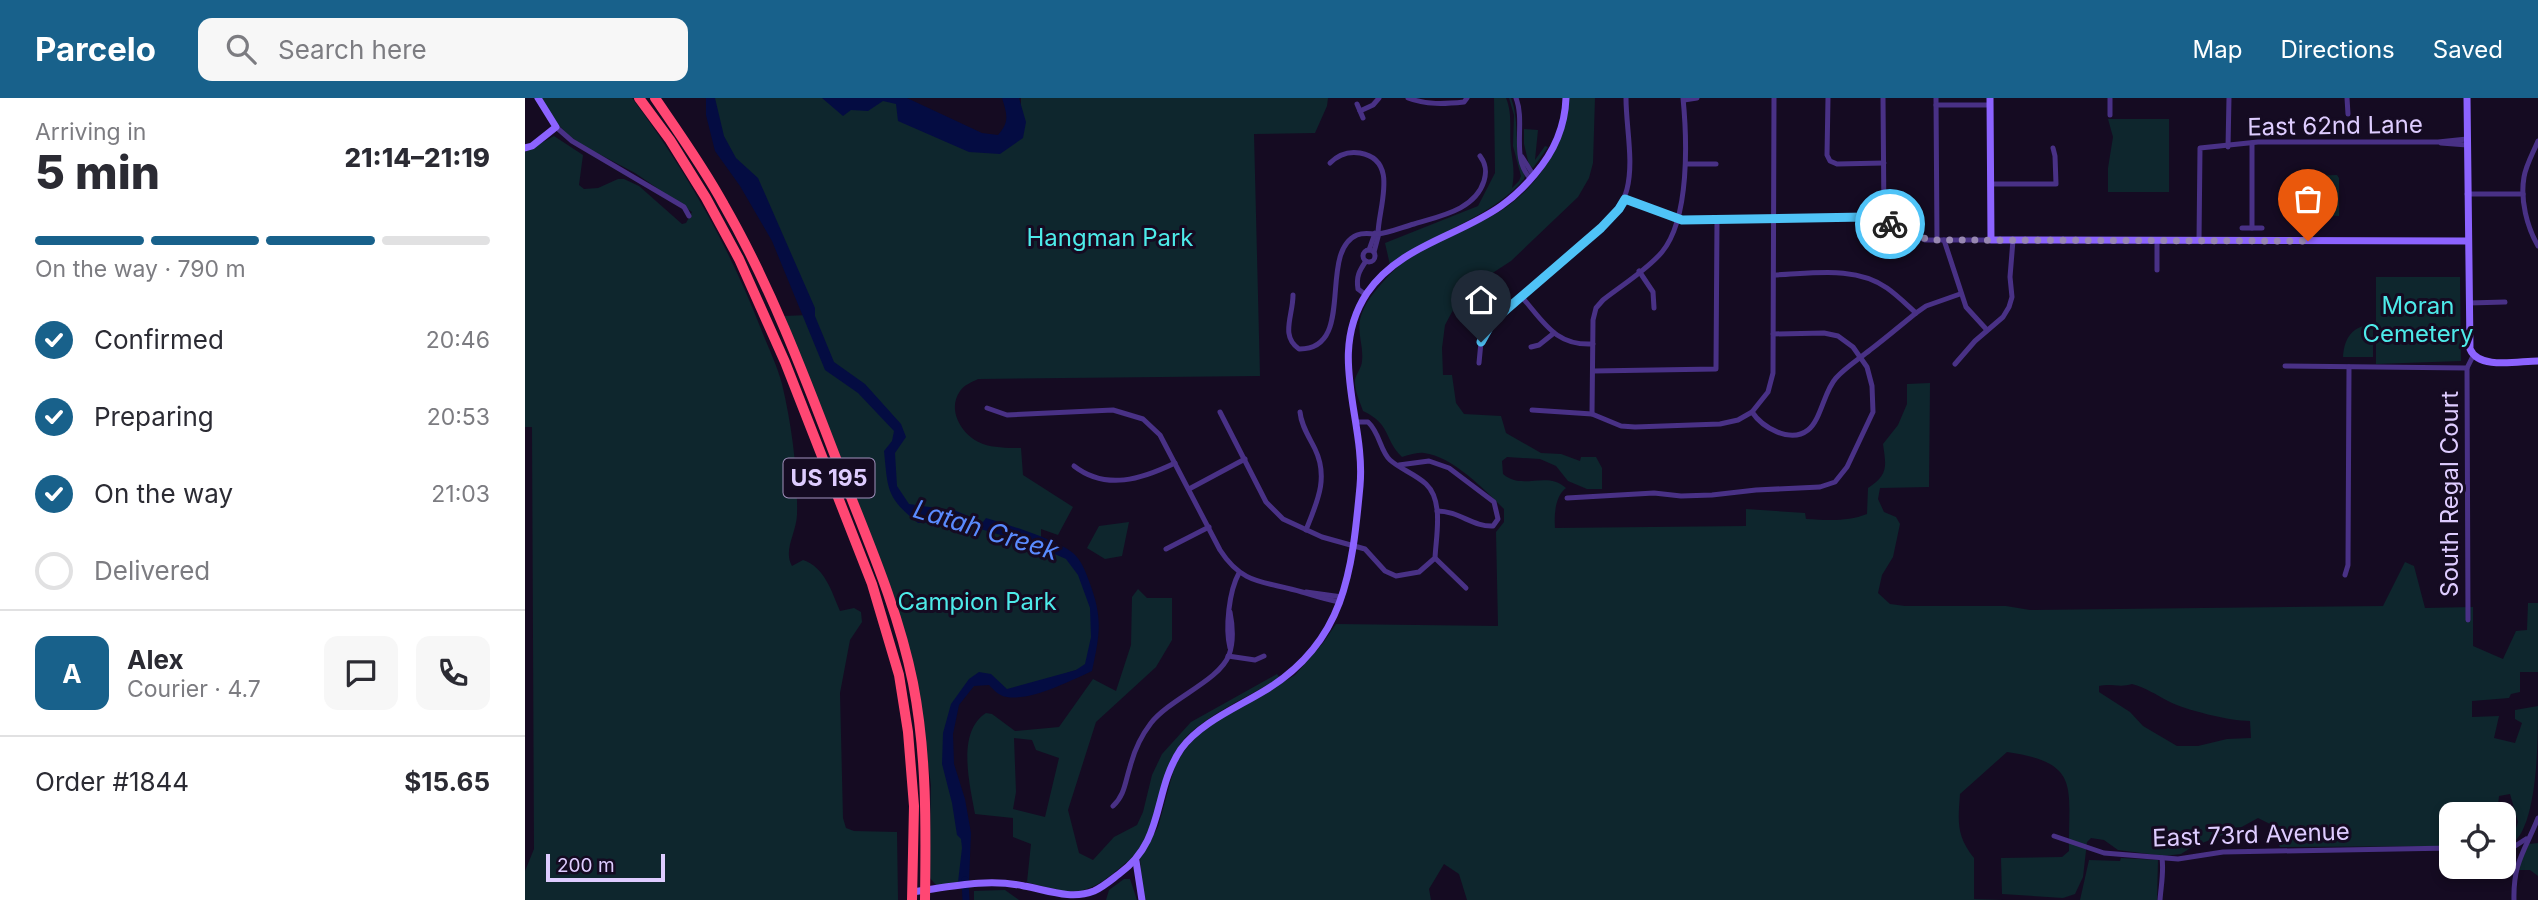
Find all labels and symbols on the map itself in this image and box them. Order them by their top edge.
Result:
street label: East 62nd Lane [2247,109,2423,142]
pin [2278,169,2338,241]
courier [1855,189,1925,259]
park label: Hangman Park [1026,223,1194,252]
pin [1451,270,1511,342]
park label: Moran Cemetery [2362,291,2474,348]
street label: South Regal Court [2435,391,2464,597]
road number: US 195 [783,458,875,498]
water label: Latah Creek [910,493,1063,567]
park label: Campion Park [897,587,1057,616]
street label: East 73rd Avenue [2152,817,2350,852]
scale bar [546,851,665,883]

